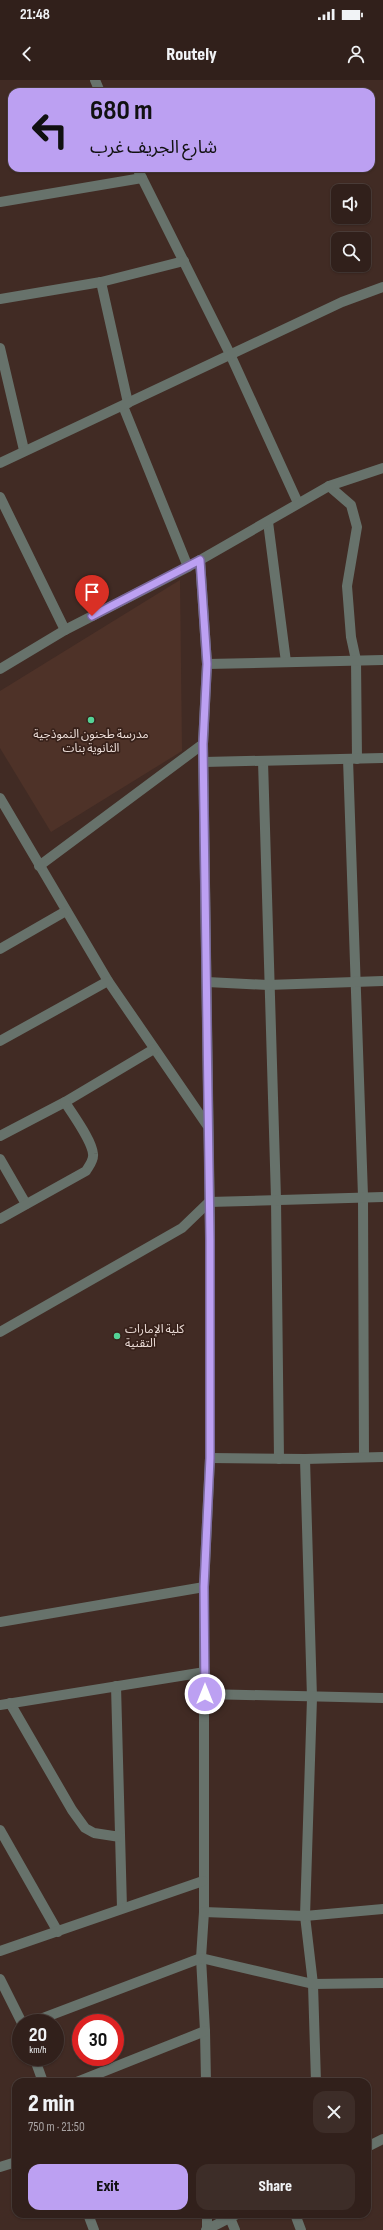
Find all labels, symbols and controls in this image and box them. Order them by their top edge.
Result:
text: 21:48 [20,5,50,24]
icon: back [16,43,38,65]
icon: person [345,43,367,65]
text: Routely [166,44,217,65]
text: 680 m [90,94,153,127]
icon: left [24,104,76,156]
text: شارع الجريف غرب [90,137,217,158]
map controls [331,184,371,272]
button: sound [331,184,371,224]
button: search [331,232,371,272]
pin [75,575,109,616]
icon: arrive [81,581,103,603]
marker: مدرسة طحنون النموذجية الثانوية بنات [86,715,96,725]
place label: مدرسة طحنون النموذجية الثانوية بنات [33,727,149,756]
place label: كلية الإمارات التقنية [125,1322,185,1351]
marker: كلية الإمارات التقنية [112,1331,122,1341]
position arrow [184,1673,226,1715]
speed limit sign: 30 [72,2014,124,2066]
text: 20 [29,2023,47,2047]
text: km/h [29,2044,47,2056]
text: 2 min [28,2089,75,2118]
button: close [313,2091,355,2133]
text: 750 m · 21:50 [28,2119,85,2135]
button: Exit [28,2164,188,2210]
button: Share [196,2164,355,2210]

